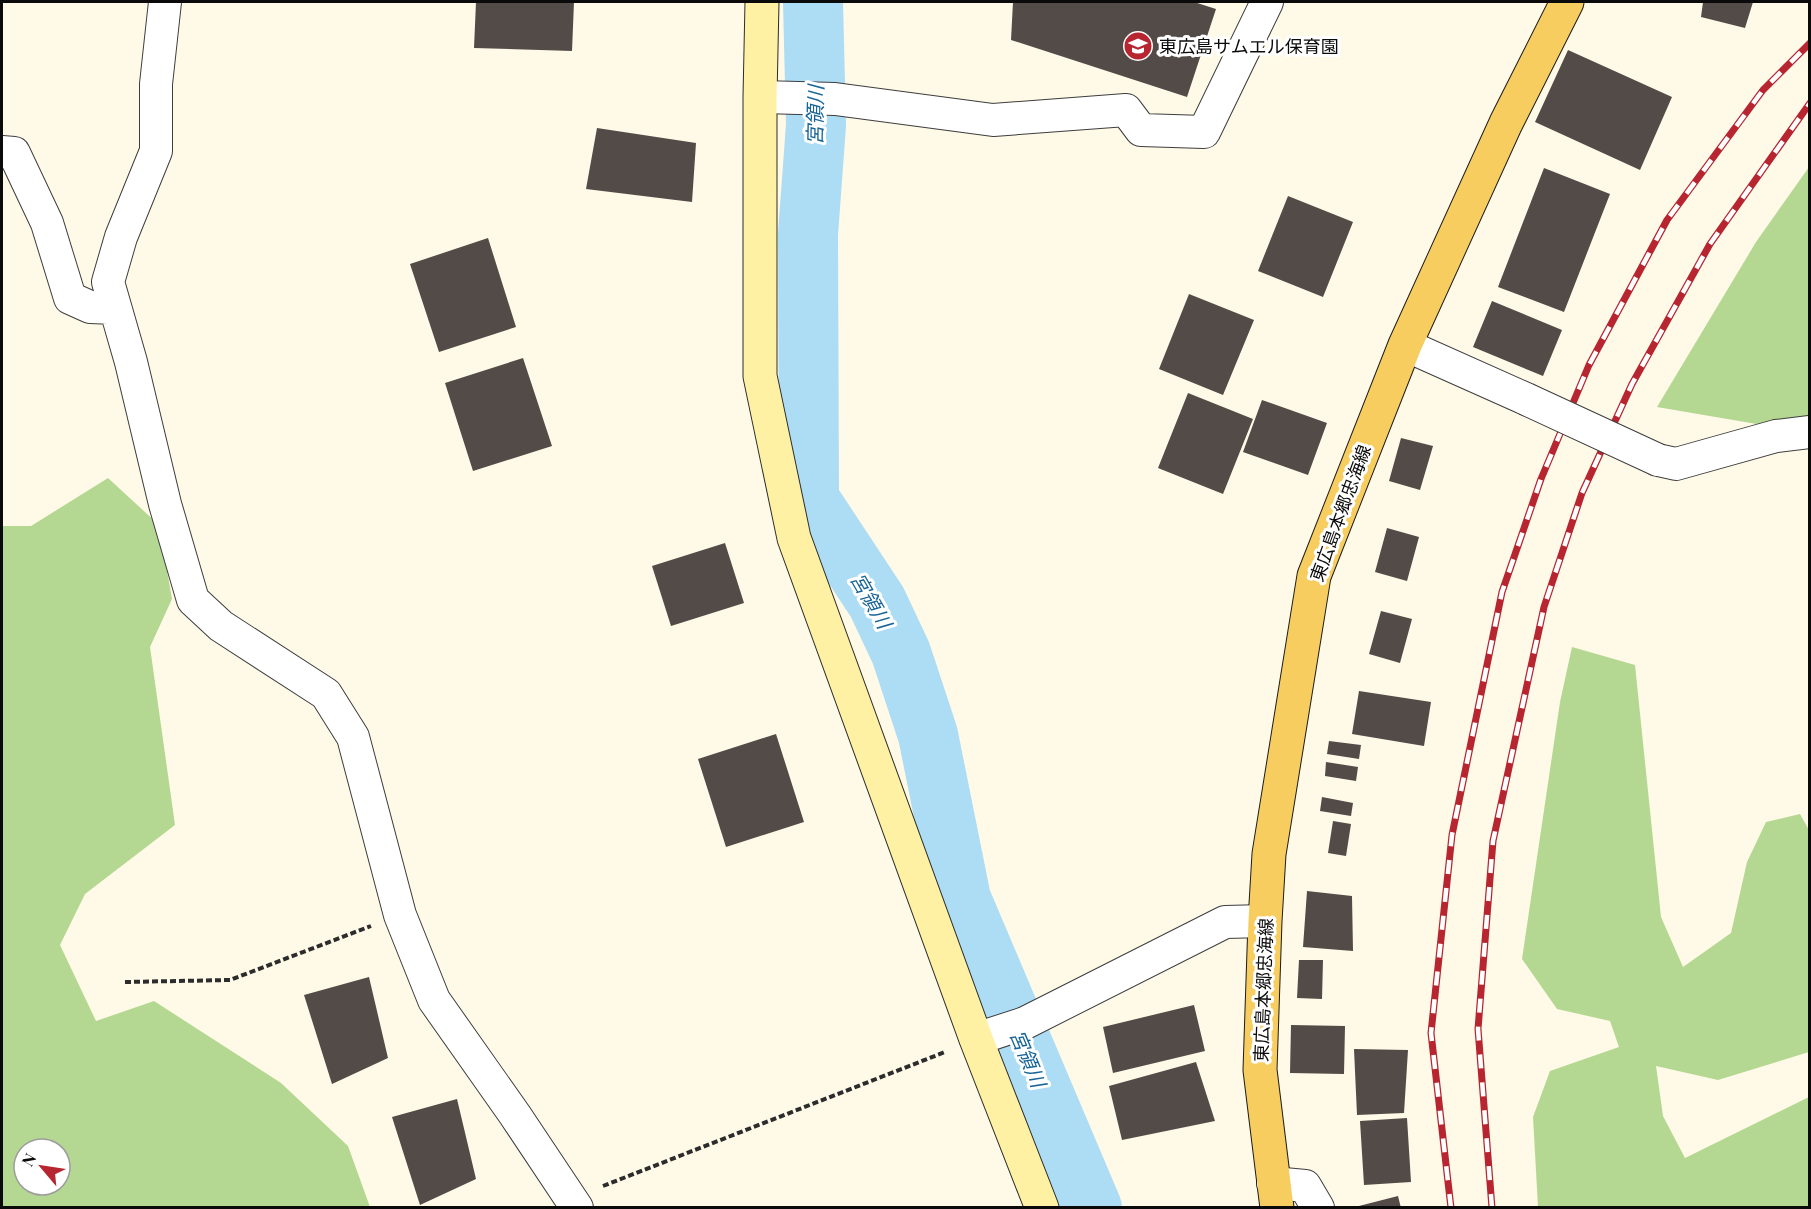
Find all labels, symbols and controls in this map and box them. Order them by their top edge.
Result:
school or university icon: 東広島サムエル保育園 [1122,30,1154,62]
place label: 東広島サムエル保育園 [1159,34,1339,58]
water label: 宮領川 [800,83,828,145]
street label: 東広島本郷忠海線 [1304,441,1376,585]
water label: 宮領川 [845,567,900,634]
street label: 東広島本郷忠海線 [1248,918,1278,1062]
water label: 宮領川 [1005,1025,1054,1093]
north arrow [12,1137,72,1197]
text: N [16,1149,41,1170]

